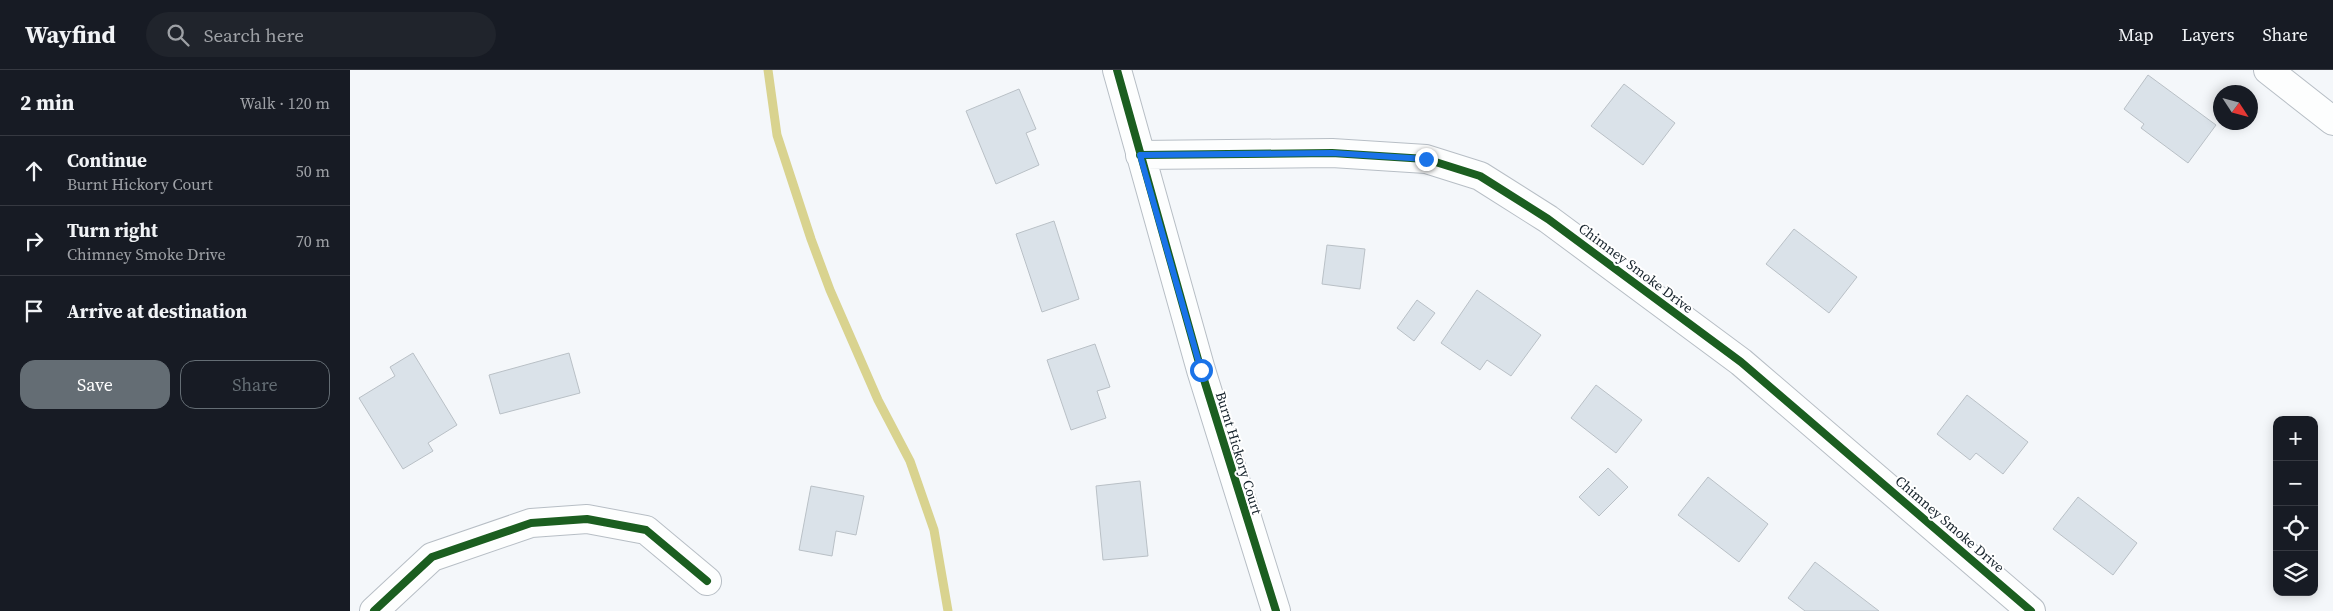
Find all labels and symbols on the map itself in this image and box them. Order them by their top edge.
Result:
north arrow [2213,85,2258,130]
route end [1415,148,1438,171]
street label: Chimney Smoke Drive [1575,218,1697,318]
route start [1190,359,1213,382]
street label: Burnt Hickory Court [1211,389,1267,517]
street label: Chimney Smoke Drive [1891,471,2009,577]

